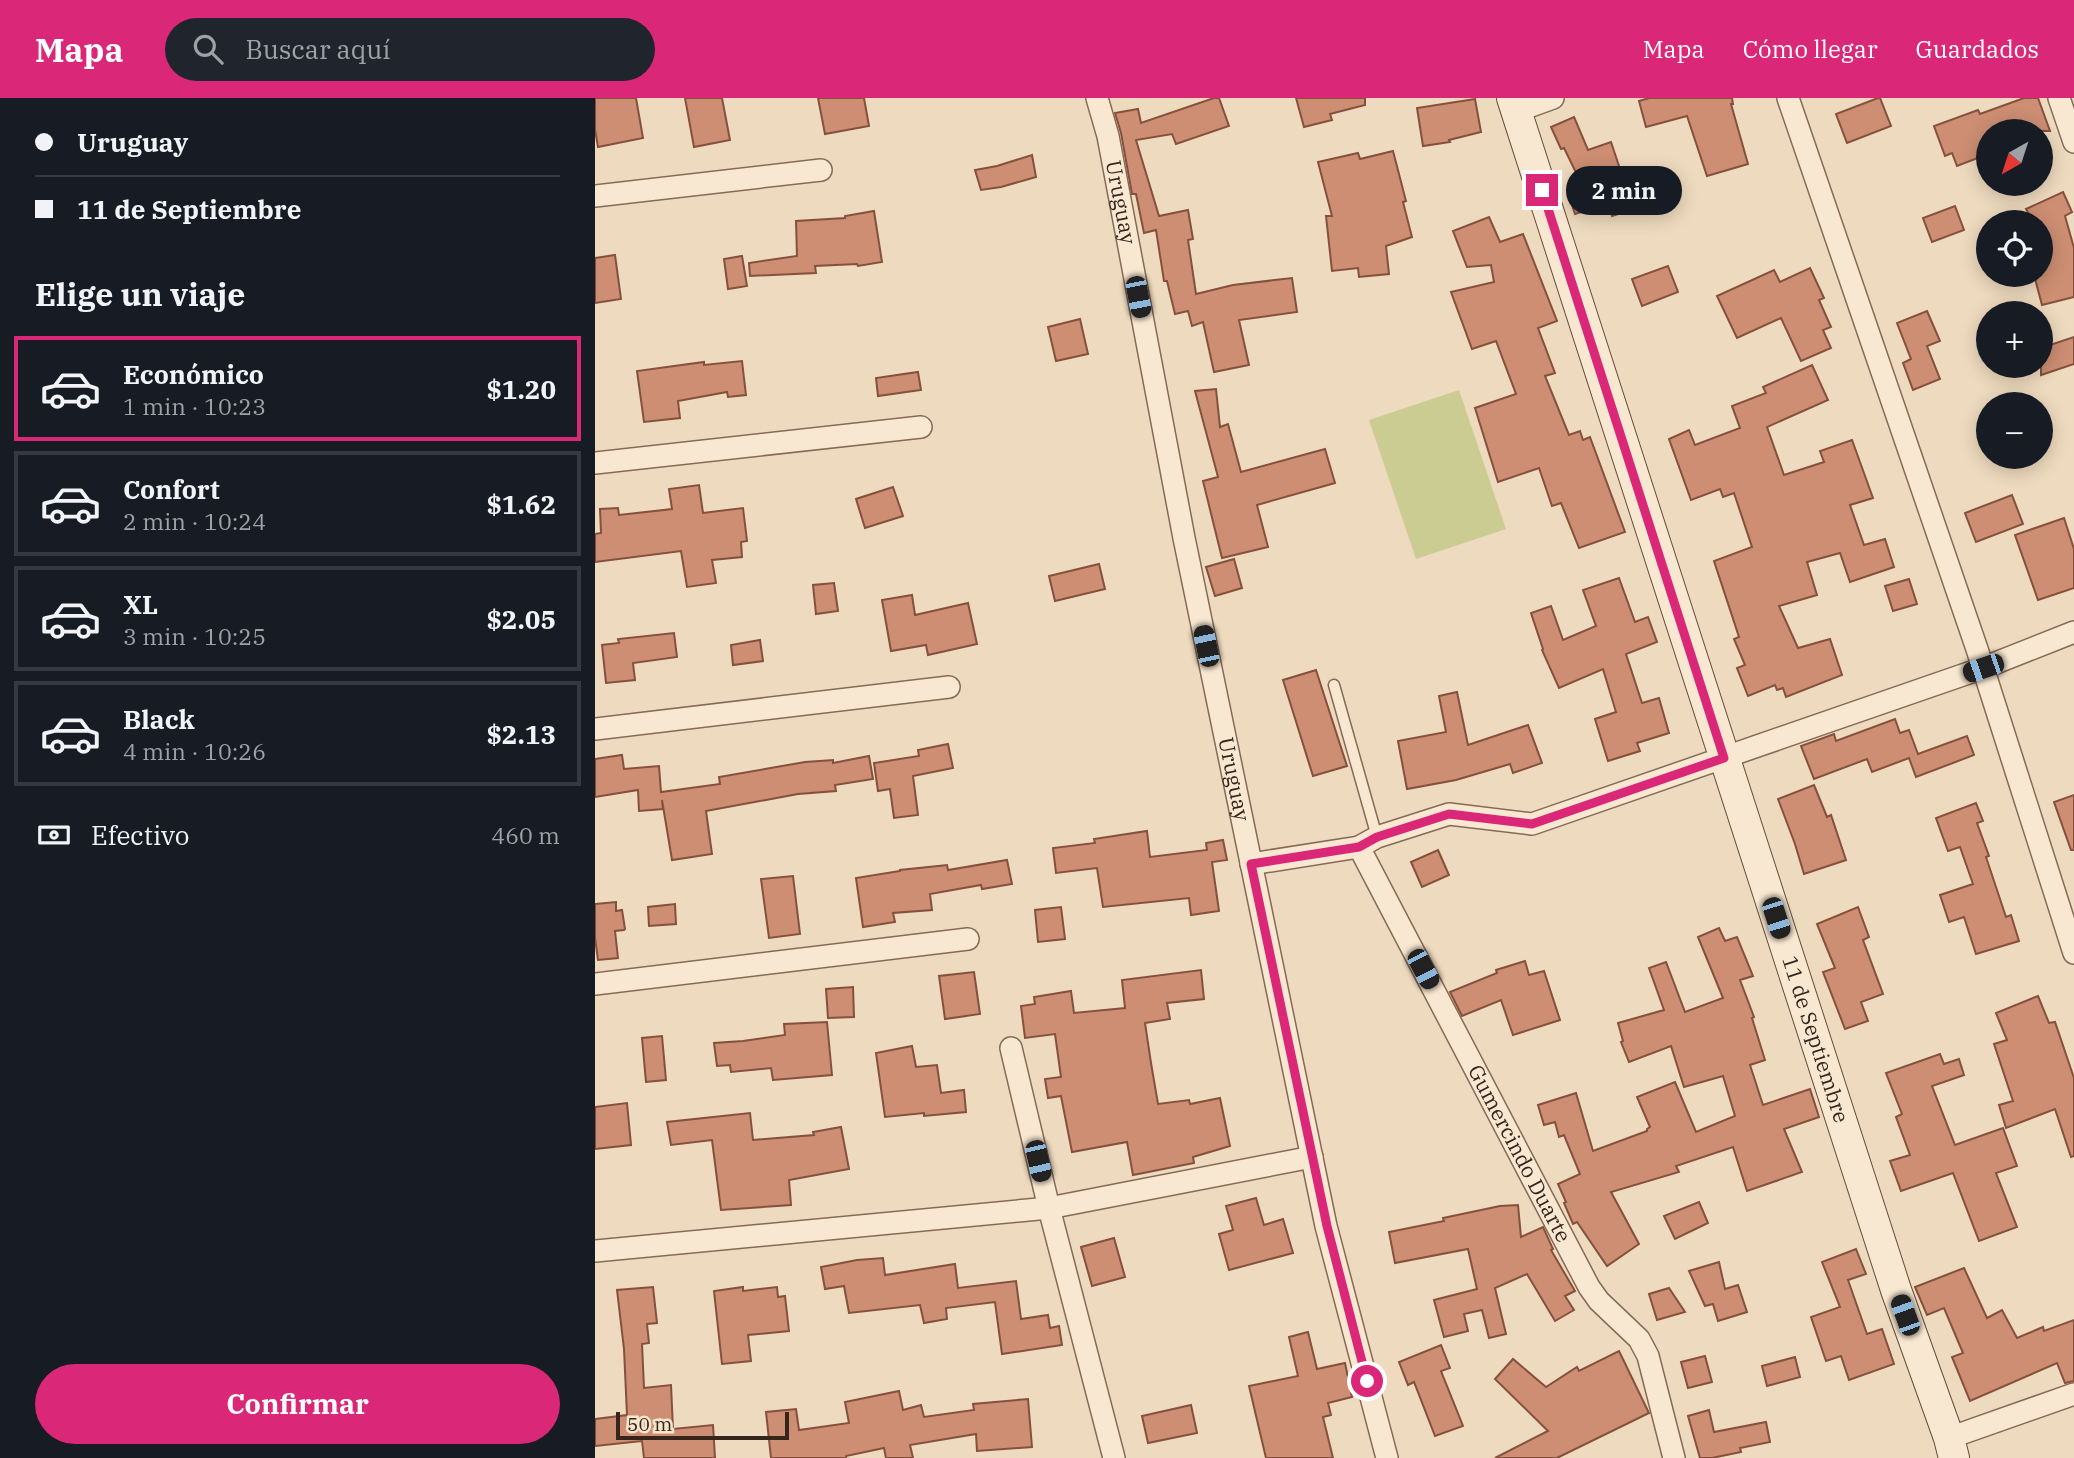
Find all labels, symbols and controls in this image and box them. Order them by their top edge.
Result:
search box [165,18,655,81]
text: Mapa [35,28,123,71]
icon: search [189,30,227,68]
text: Buscar aquí [245,32,391,66]
text: Mapa [1643,33,1705,65]
text: Cómo llegar [1743,33,1878,65]
text: Guardados [1916,33,2039,65]
north arrow [1976,119,2053,196]
map controls [1976,119,2053,469]
text: Uruguay [77,125,188,159]
street label: Uruguay [1100,158,1143,247]
callout: 2 min [1567,166,1682,214]
route end [1526,174,1558,206]
text: 2 min [1592,175,1656,205]
text: 11 de Septiembre [77,192,301,226]
button: locate [1976,210,2053,287]
text: Elige un viaje [35,273,245,315]
car [1124,274,1153,320]
button: + [1976,301,2053,378]
icon: car [39,357,102,420]
text: Económico [123,357,264,391]
text: $1.20 [486,372,556,406]
text: 1 min · 10:23 [123,391,266,421]
button: − [1976,392,2053,469]
icon: car [39,472,102,535]
text: Confort [123,472,220,506]
text: $1.62 [486,487,556,521]
text: 2 min · 10:24 [123,506,266,536]
icon: car [39,587,102,650]
text: XL [123,587,158,621]
text: $2.05 [486,602,556,636]
text: 3 min · 10:25 [123,621,266,651]
car [1192,623,1221,669]
car [1960,651,2007,685]
icon: car [39,702,102,765]
text: Black [123,702,195,736]
text: $2.13 [486,717,556,751]
street label: Uruguay [1212,735,1257,824]
text: 4 min · 10:26 [123,736,266,766]
icon: cash [35,816,73,854]
text: Efectivo [91,818,189,852]
text: 460 m [491,820,560,850]
car [1760,895,1793,941]
car [1404,946,1443,992]
street label: 11 de Septiembre [1776,952,1856,1126]
street label: Gumercindo Duarte [1462,1060,1578,1247]
car [1024,1138,1053,1184]
car [1888,1292,1923,1338]
button: Confirmar [35,1364,560,1444]
route start [1351,1365,1383,1397]
scale bar [616,1409,789,1441]
text: 50 m [627,1412,672,1436]

